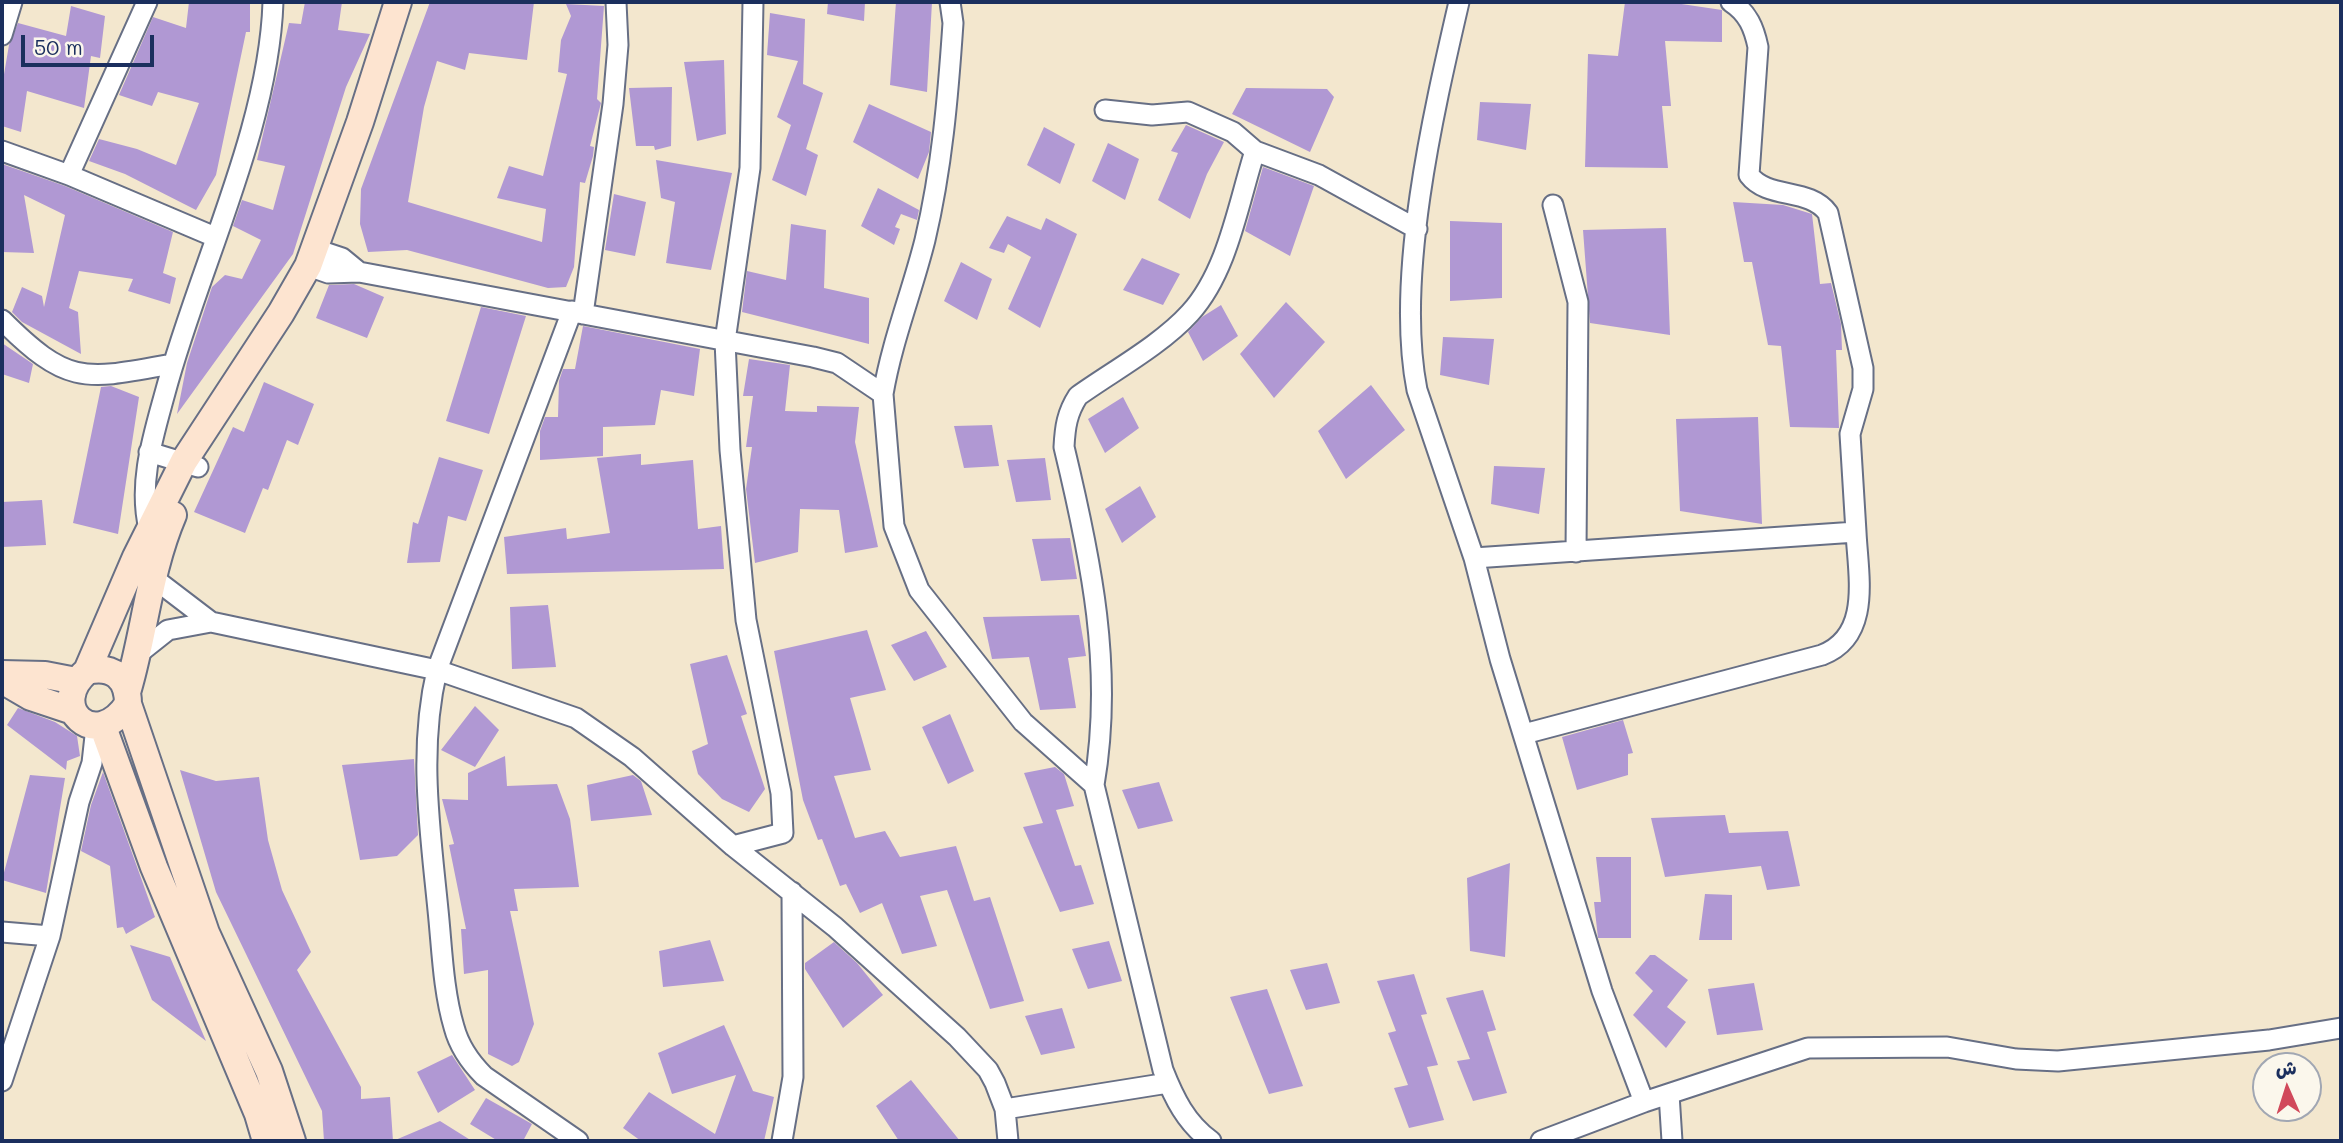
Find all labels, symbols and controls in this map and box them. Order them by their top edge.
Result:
scale bar [24,21,158,65]
text: 50 m [34,33,83,60]
north arrow [2252,1052,2322,1122]
text: ش [2275,1054,2297,1081]

